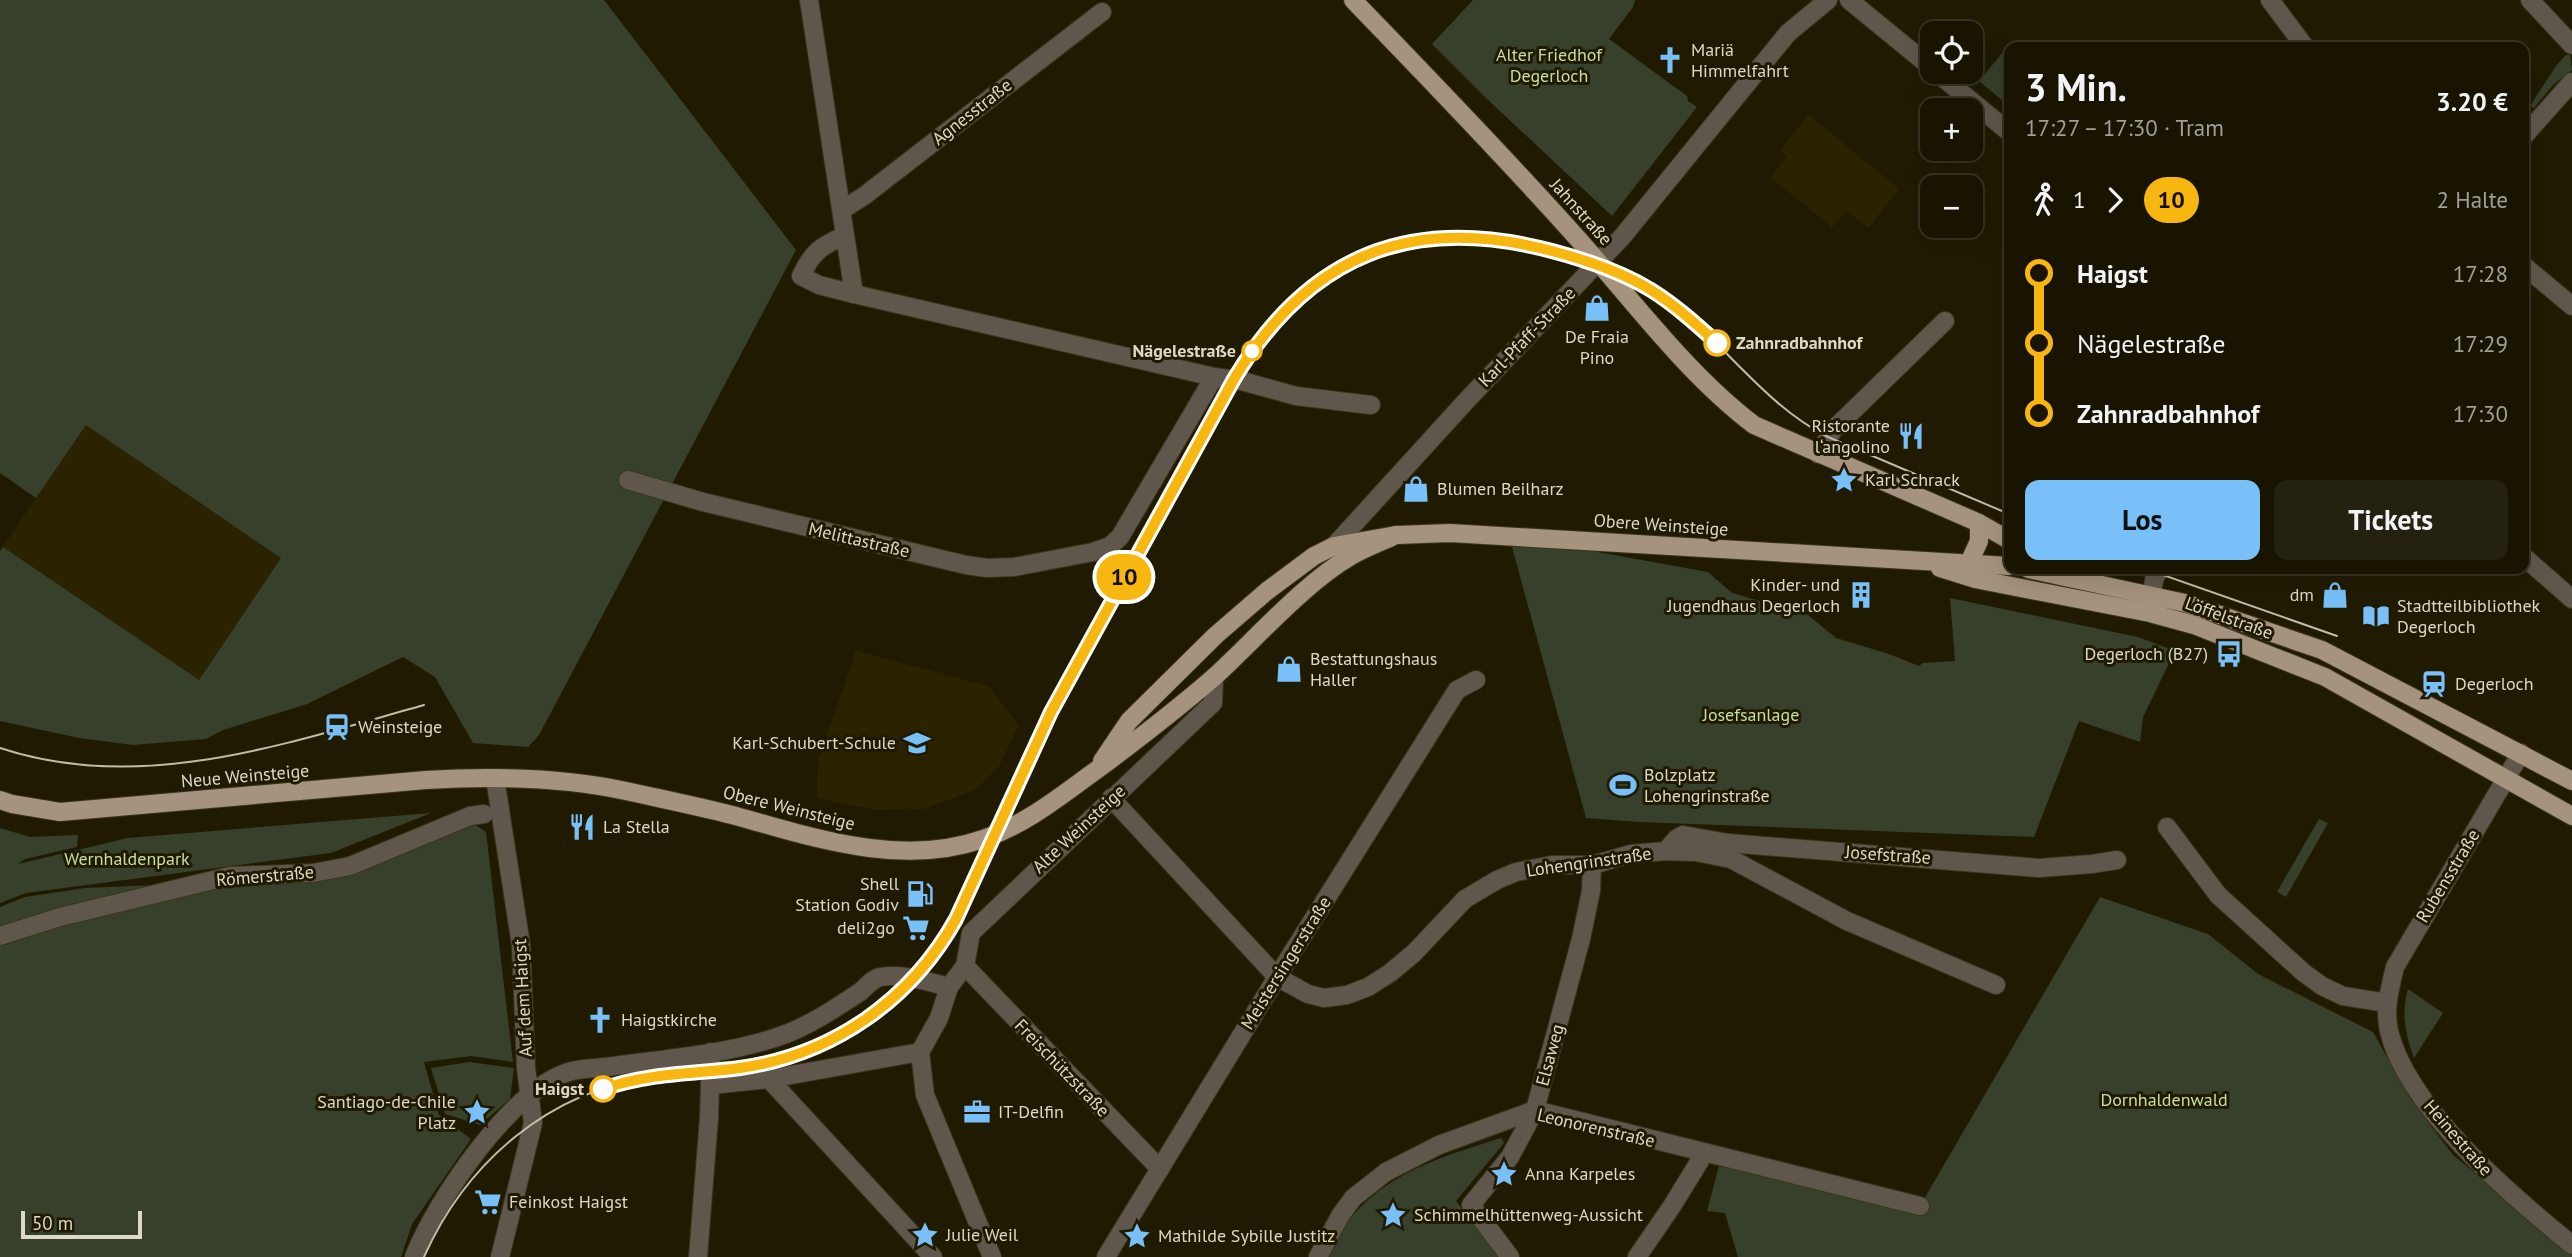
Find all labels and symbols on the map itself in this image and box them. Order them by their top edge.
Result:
place label: Mariä Himmelfahrt [1691,38,1789,82]
park label: Alter Friedhof Degerloch [1496,43,1603,87]
church icon: Mariä Himmelfahrt [1655,45,1685,75]
street label: Agnesstraße [927,73,1016,150]
street label: Jahnstraße [1545,173,1617,250]
street label: Karl-Pfaff-Straße [1473,282,1580,392]
shop icon: De Fraia Pino [1582,293,1612,323]
place label: De Fraia Pino [1565,325,1629,369]
marker: Zahnradbahnhof [1704,330,1730,356]
place label: Zahnradbahnhof [1736,331,1863,354]
place label: Nägelestraße [1132,339,1236,362]
marker: Nägelestraße [1242,341,1262,361]
place label: Ristorante l‘angolino [1811,414,1890,458]
restaurant icon: Ristorante l‘angolino [1896,421,1926,451]
place icon: Karl Schrack [1829,465,1859,495]
place label: Karl Schrack [1865,468,1960,491]
shop icon: Blumen Beilharz [1401,474,1431,504]
place label: Blumen Beilharz [1437,477,1564,500]
street label: Obere Weinsteige [1593,508,1729,541]
street label: Melittastraße [806,517,912,562]
line badge: 10 [1092,554,1156,600]
place label: Kinder- und Jugendhaus Degerloch [1666,573,1840,617]
building icon: Kinder- und Jugendhaus Degerloch [1846,580,1876,610]
shop icon: dm [2320,580,2350,610]
place label: dm [2290,583,2314,606]
street label: Löffelstraße [2182,591,2276,644]
place label: Stadtteilbibliothek Degerloch [2397,594,2541,638]
library icon: Stadtteilbibliothek Degerloch [2361,601,2391,631]
bus stop icon: Degerloch (B27) [2214,639,2244,669]
place label: Degerloch (B27) [2084,642,2208,665]
place label: Bestattungshaus Haller [1310,647,1437,691]
shop icon: Bestattungshaus Haller [1274,654,1304,684]
station icon: Degerloch [2419,669,2449,699]
place label: Degerloch [2455,672,2534,695]
park label: Josefsanlage [1702,703,1799,726]
station icon: Weinsteige [322,712,352,742]
place label: Weinsteige [358,715,442,738]
school or university icon: Karl-Schubert-Schule [902,728,932,758]
place label: Karl-Schubert-Schule [732,731,896,754]
street label: Neue Weinsteige [180,758,310,793]
place label: Bolzplatz Lohengrinstraße [1644,763,1770,807]
sports icon: Bolzplatz Lohengrinstraße [1608,770,1638,800]
street label: Alte Weinsteige [1027,779,1130,878]
street label: Obere Weinsteige [721,780,857,835]
restaurant icon: La Stella [567,812,597,842]
place label: La Stella [603,815,670,838]
street label: Rubensstraße [2411,825,2484,927]
street label: Josefstraße [1843,840,1932,869]
street label: Lohengrinstraße [1525,841,1653,882]
park label: Wernhaldenpark [64,847,190,870]
street label: Römerstraße [215,860,315,891]
place label: Shell Station Godiv [795,872,900,916]
fuel station icon: Shell Station Godiv [905,879,935,909]
street label: Meistersingerstraße [1235,892,1336,1034]
supermarket icon: deli2go [901,913,931,943]
place label: deli2go [837,916,895,939]
street label: Auf dem Haigst [508,938,537,1058]
church icon: Haigstkirche [585,1005,615,1035]
place label: Haigstkirche [621,1008,717,1031]
street label: Freischützstraße [1010,1014,1115,1121]
street label: Elsaweg [1530,1021,1569,1088]
marker: Haigst [590,1076,616,1102]
place label: Haigst [535,1077,585,1100]
park label: Dornhaldenwald [2100,1088,2228,1111]
place label: Santiago-de-Chile Platz [317,1090,456,1134]
street label: Heinestraße [2419,1095,2498,1181]
place icon: Santiago-de-Chile Platz [462,1097,492,1127]
office icon: IT-Delfin [962,1097,992,1127]
place label: IT-Delfin [998,1100,1064,1123]
street label: Leonorenstraße [1535,1103,1657,1152]
place icon: Anna Karpeles [1489,1159,1519,1189]
place label: Anna Karpeles [1525,1162,1635,1185]
supermarket icon: Feinkost Haigst [473,1187,503,1217]
place label: Feinkost Haigst [509,1190,628,1213]
place icon: Schimmelhüttenweg-Aussicht [1378,1200,1408,1230]
place label: Schimmelhüttenweg-Aussicht [1414,1203,1643,1226]
scale bar [21,1208,142,1240]
place icon: Julie Weil [910,1220,940,1250]
place icon: Mathilde Sybille Justitz [1122,1221,1152,1251]
place label: Julie Weil [945,1223,1019,1246]
place label: Mathilde Sybille Justitz [1158,1224,1335,1247]

